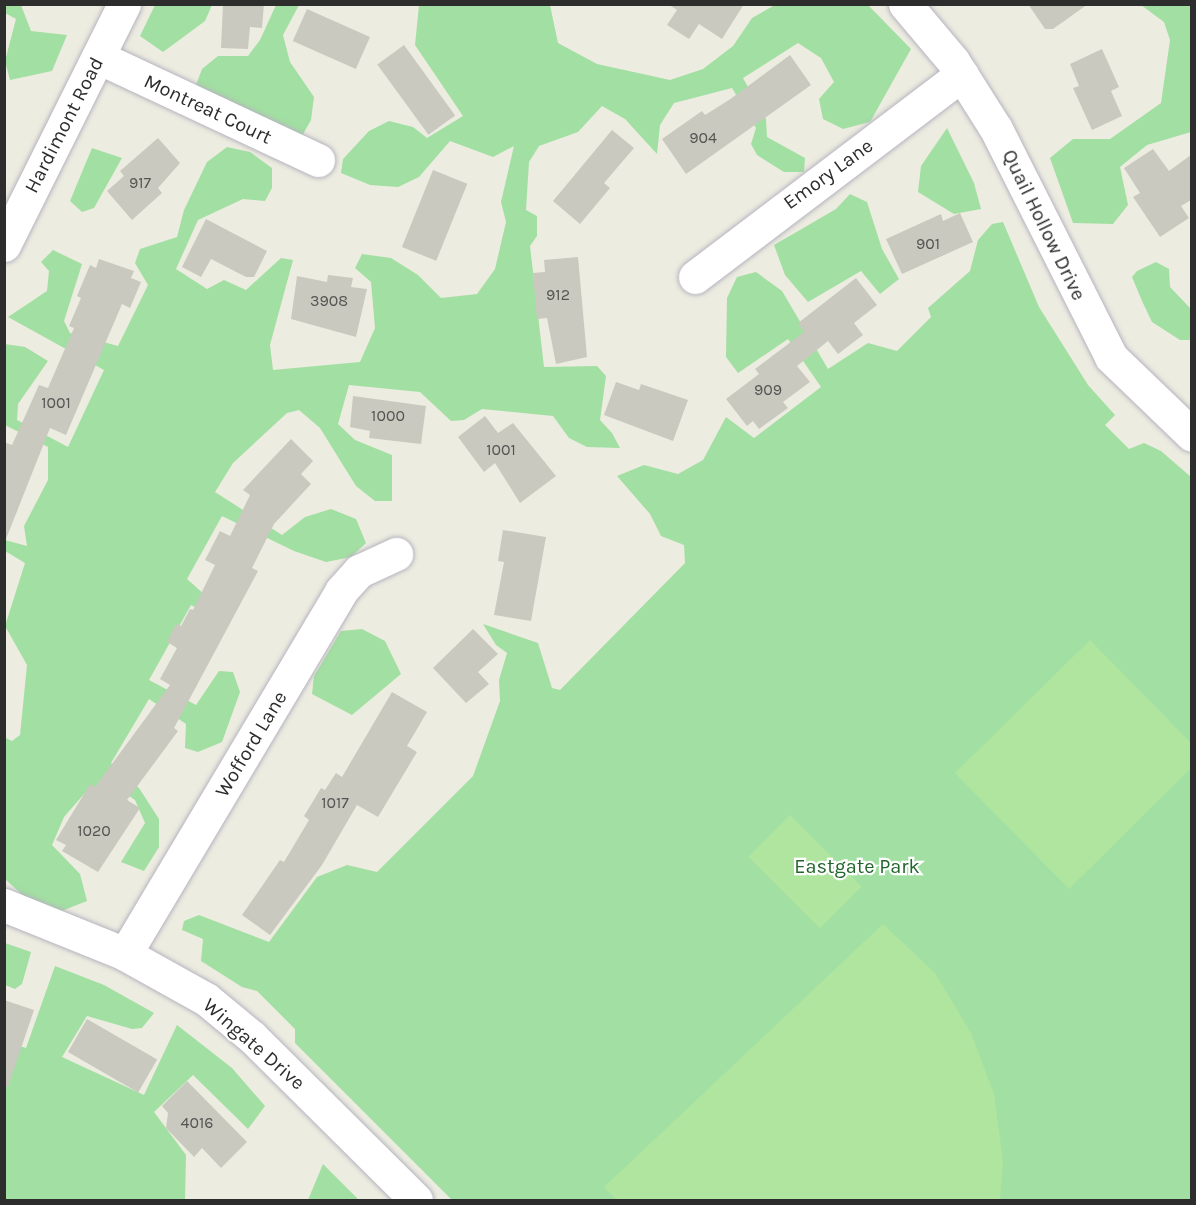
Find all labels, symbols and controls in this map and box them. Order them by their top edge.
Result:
street label: Hardimont Road [19,53,109,197]
street label: Montreat Court [140,69,276,149]
house number: 904 [689,128,717,148]
street label: Emory Lane [779,133,877,215]
street label: Quail Hollow Drive [997,146,1091,304]
house number: 917 [129,173,151,193]
house number: 901 [916,234,940,254]
house number: 912 [546,285,570,305]
house number: 3908 [310,291,348,311]
house number: 909 [754,380,782,400]
house number: 1001 [41,393,71,413]
house number: 1000 [371,406,405,426]
house number: 1001 [486,440,516,460]
street label: Wofford Lane [210,687,292,801]
house number: 1017 [321,793,349,813]
house number: 1020 [77,821,111,841]
park label: Eastgate Park [794,854,920,878]
street label: Wingate Drive [198,993,310,1095]
house number: 4016 [181,1113,213,1133]

